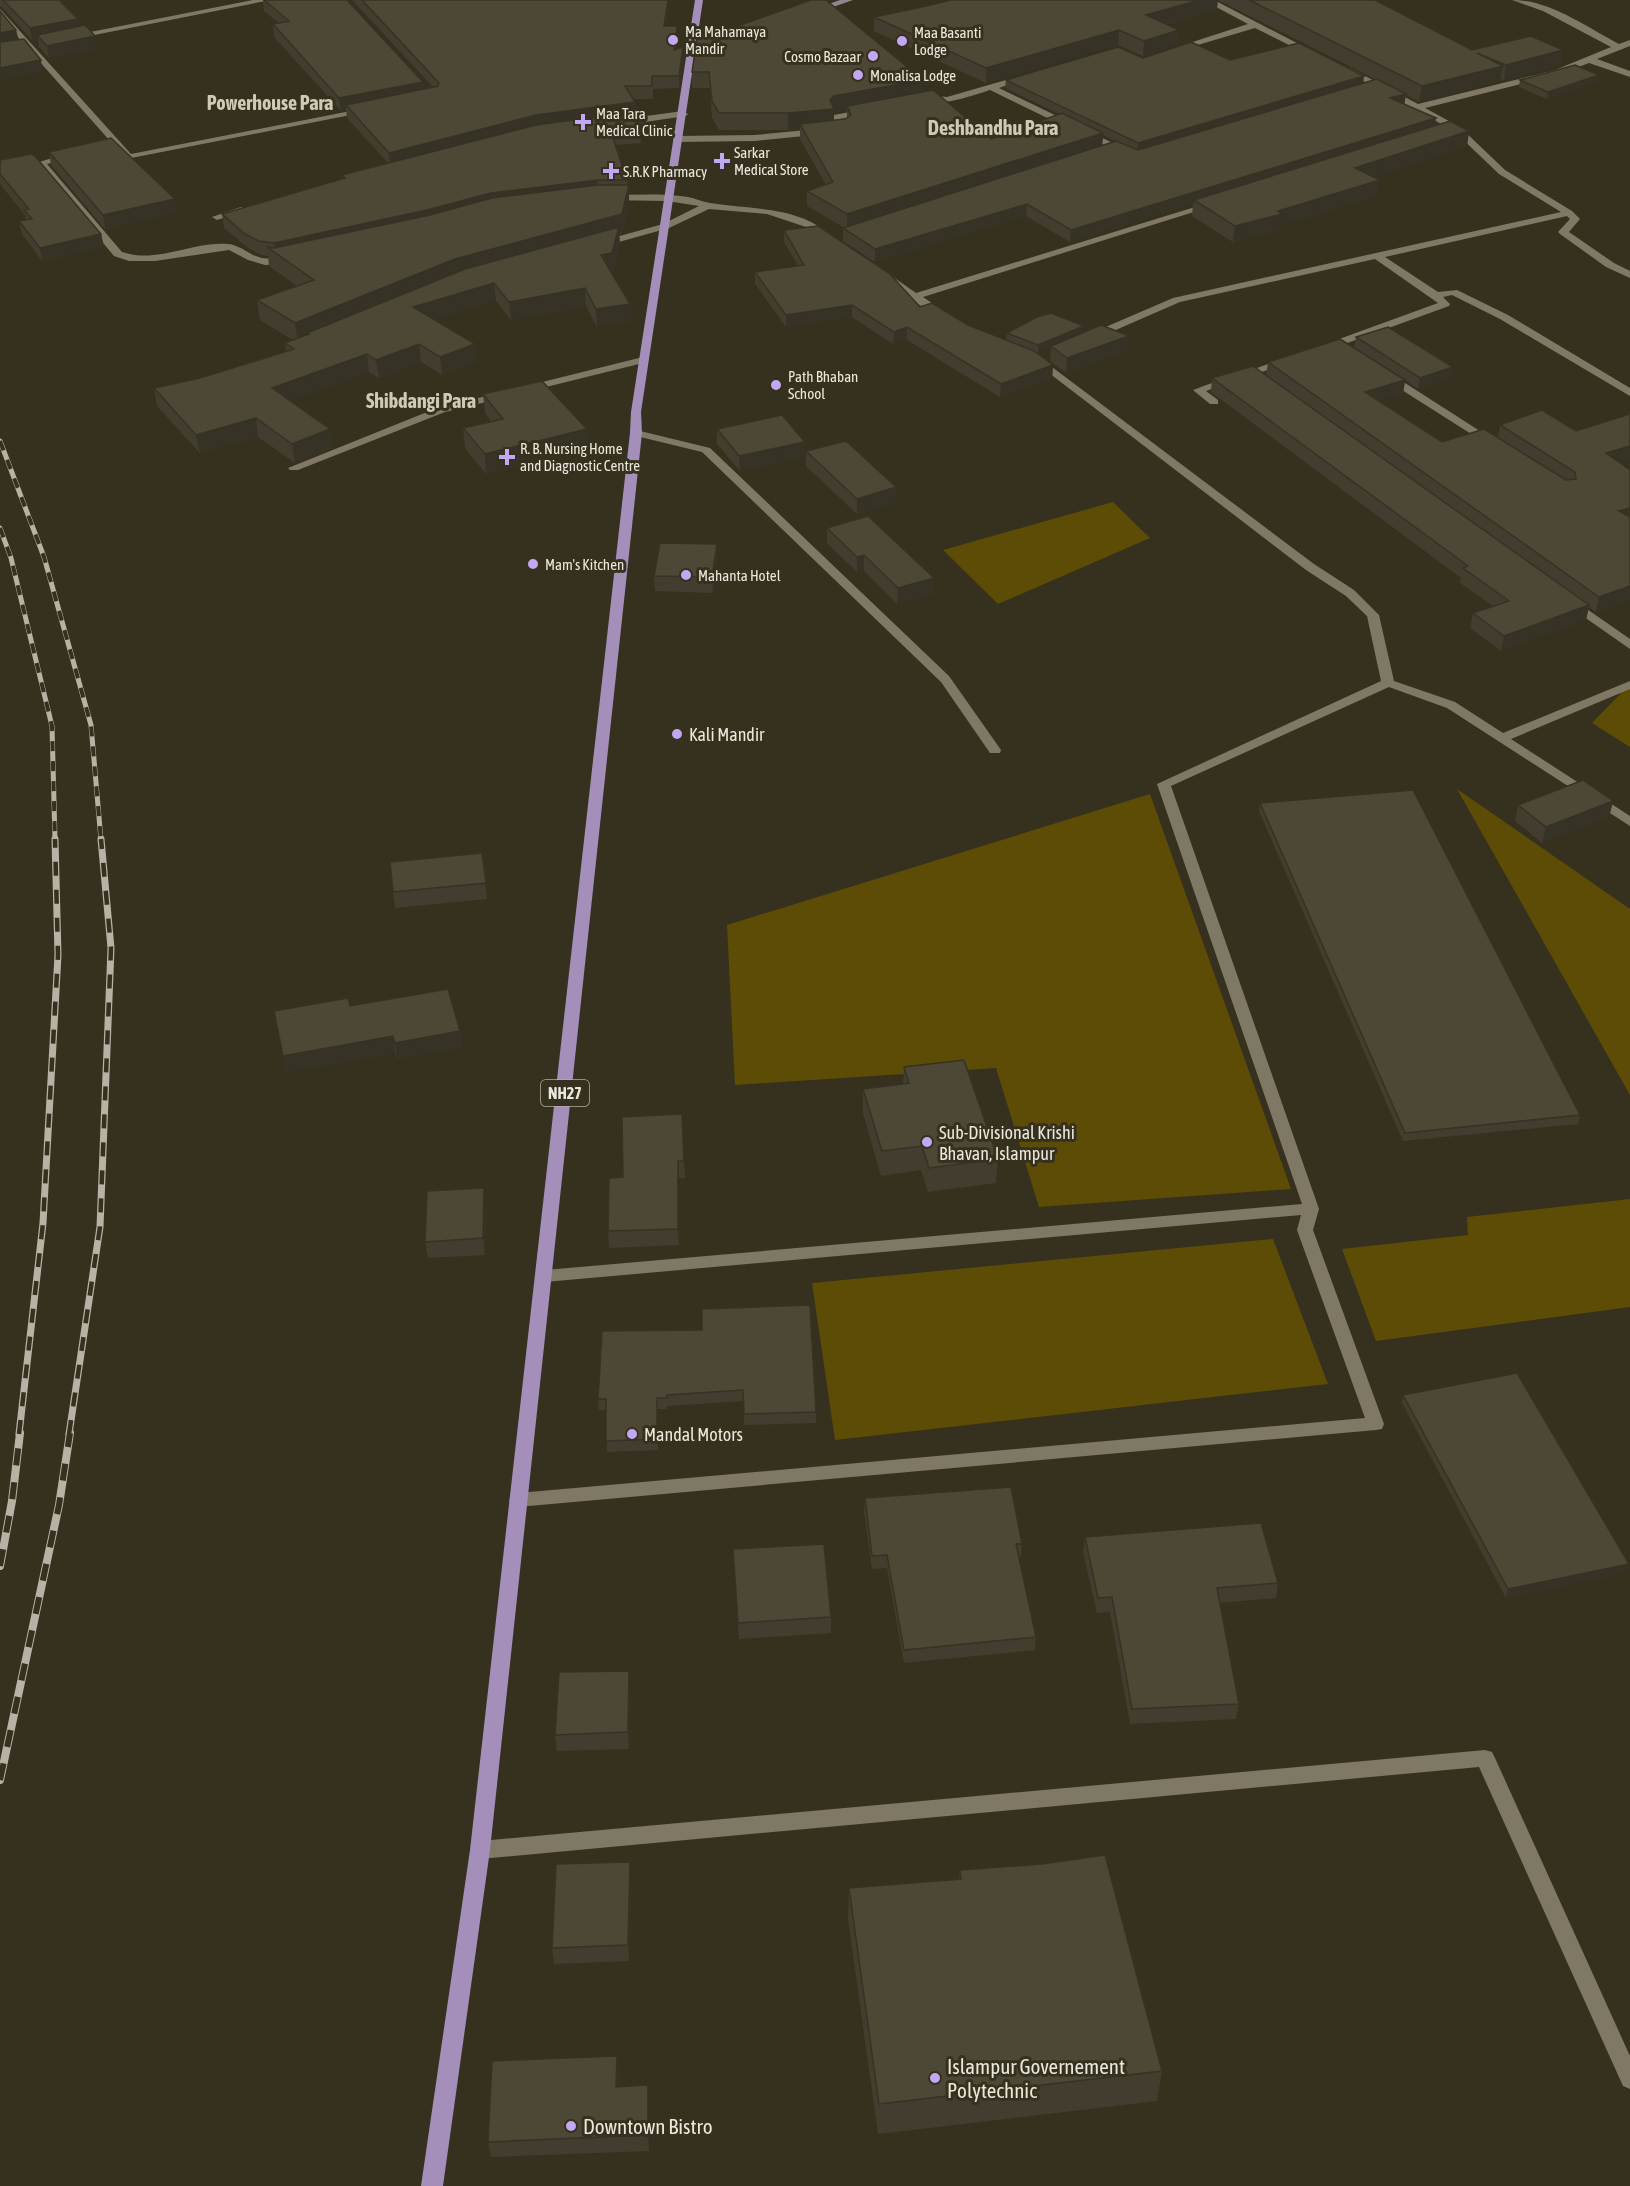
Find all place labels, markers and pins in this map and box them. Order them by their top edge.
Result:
place label: Ma Mahamaya Mandir [685,23,766,57]
place label: Maa Basanti Lodge [914,24,981,58]
marker: Ma Mahamaya Mandir [666,33,680,47]
marker: Maa Basanti Lodge [895,34,909,48]
place label: Cosmo Bazaar [784,48,862,65]
marker: Cosmo Bazaar [866,49,880,63]
place label: Monalisa Lodge [870,67,956,84]
marker: Monalisa Lodge [851,68,865,82]
place label: Maa Tara Medical Clinic [596,105,673,139]
marker: Maa Tara Medical Clinic [574,113,592,131]
place label: Sarkar Medical Store [734,144,809,178]
marker: Sarkar Medical Store [715,154,729,168]
place label: S.R.K Pharmacy [623,163,707,180]
marker: S.R.K Pharmacy [604,164,618,178]
place label: Path Bhaban School [788,368,858,402]
marker: Path Bhaban School [769,378,783,392]
place label: R. B. Nursing Home and Diagnostic Centre [520,440,640,474]
marker: R. B. Nursing Home and Diagnostic Centre [498,448,516,466]
place label: Mam's Kitchen [545,556,624,573]
marker: Mam's Kitchen [526,557,540,571]
place label: Mahanta Hotel [698,567,781,584]
marker: Mahanta Hotel [679,568,693,582]
place label: Kali Mandir [689,724,765,745]
marker: Kali Mandir [670,727,684,741]
place label: Sub-Divisional Krishi Bhavan, Islampur [939,1122,1075,1164]
marker: Sub-Divisional Krishi Bhavan, Islampur [920,1135,934,1149]
place label: Mandal Motors [644,1424,743,1445]
marker: Mandal Motors [625,1427,639,1441]
place label: Islampur Governement Polytechnic [947,2054,1125,2102]
marker: Islampur Governement Polytechnic [928,2071,942,2085]
place label: Downtown Bistro [583,2114,713,2138]
marker: Downtown Bistro [564,2119,578,2133]

